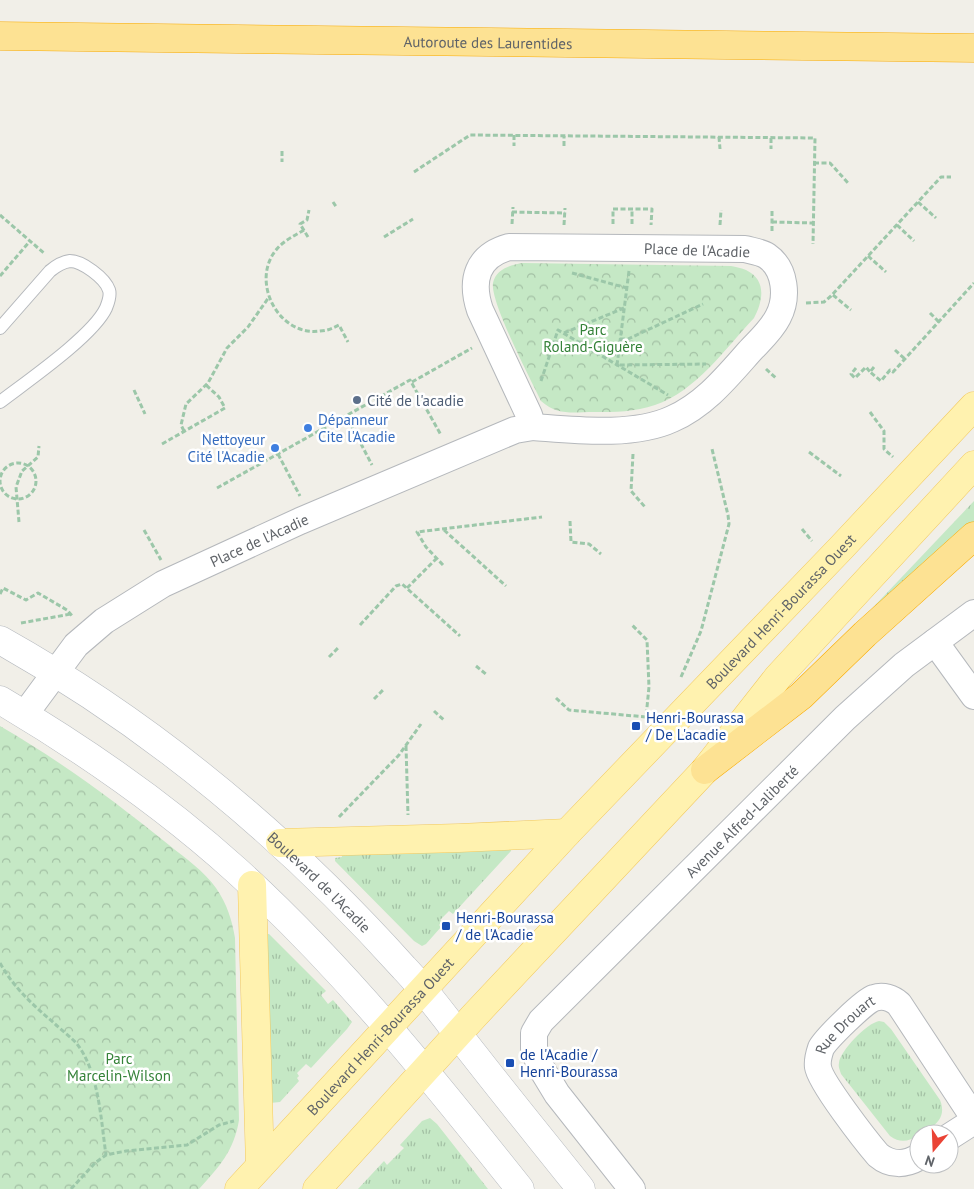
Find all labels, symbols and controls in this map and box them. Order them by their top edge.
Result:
street label: Autoroute des Laurentides [403,31,572,53]
street label: Place de l'Acadie [644,239,750,261]
park label: Parc Roland-Giguère [543,320,643,356]
place label: Cité de l'acadie [367,391,464,410]
marker: Cité de l'acadie [351,394,363,406]
place label: Dépanneur Cite l'Acadie [318,410,395,446]
marker: Dépanneur Cite l'Acadie [302,422,314,434]
place label: Nettoyeur Cité l'Acadie [188,430,265,466]
marker: Nettoyeur Cité l'Acadie [269,442,281,454]
street label: Place de l'Acadie [207,509,311,571]
street label: Boulevard Henri-Bourassa Ouest [702,529,859,693]
place label: Henri-Bourassa / De L'acadie [645,708,744,744]
marker: Henri-Bourassa / De L'acadie [630,720,642,732]
street label: Avenue Alfred-Laliberté [681,761,802,881]
street label: Boulevard de l'Acadie [264,827,375,936]
place label: Henri-Bourassa / de l'Acadie [455,908,554,944]
marker: Henri-Bourassa / de l'Acadie [440,920,452,932]
street label: Boulevard Henri-Bourassa Ouest [302,953,457,1119]
street label: Rue Drouart [810,990,878,1056]
place label: de l'Acadie / Henri-Bourassa [520,1045,618,1081]
park label: Parc Marcelin-Wilson [67,1049,171,1085]
marker: de l'Acadie / Henri-Bourassa [504,1057,516,1069]
north arrow [909,1124,959,1174]
text: N [922,1151,937,1171]

